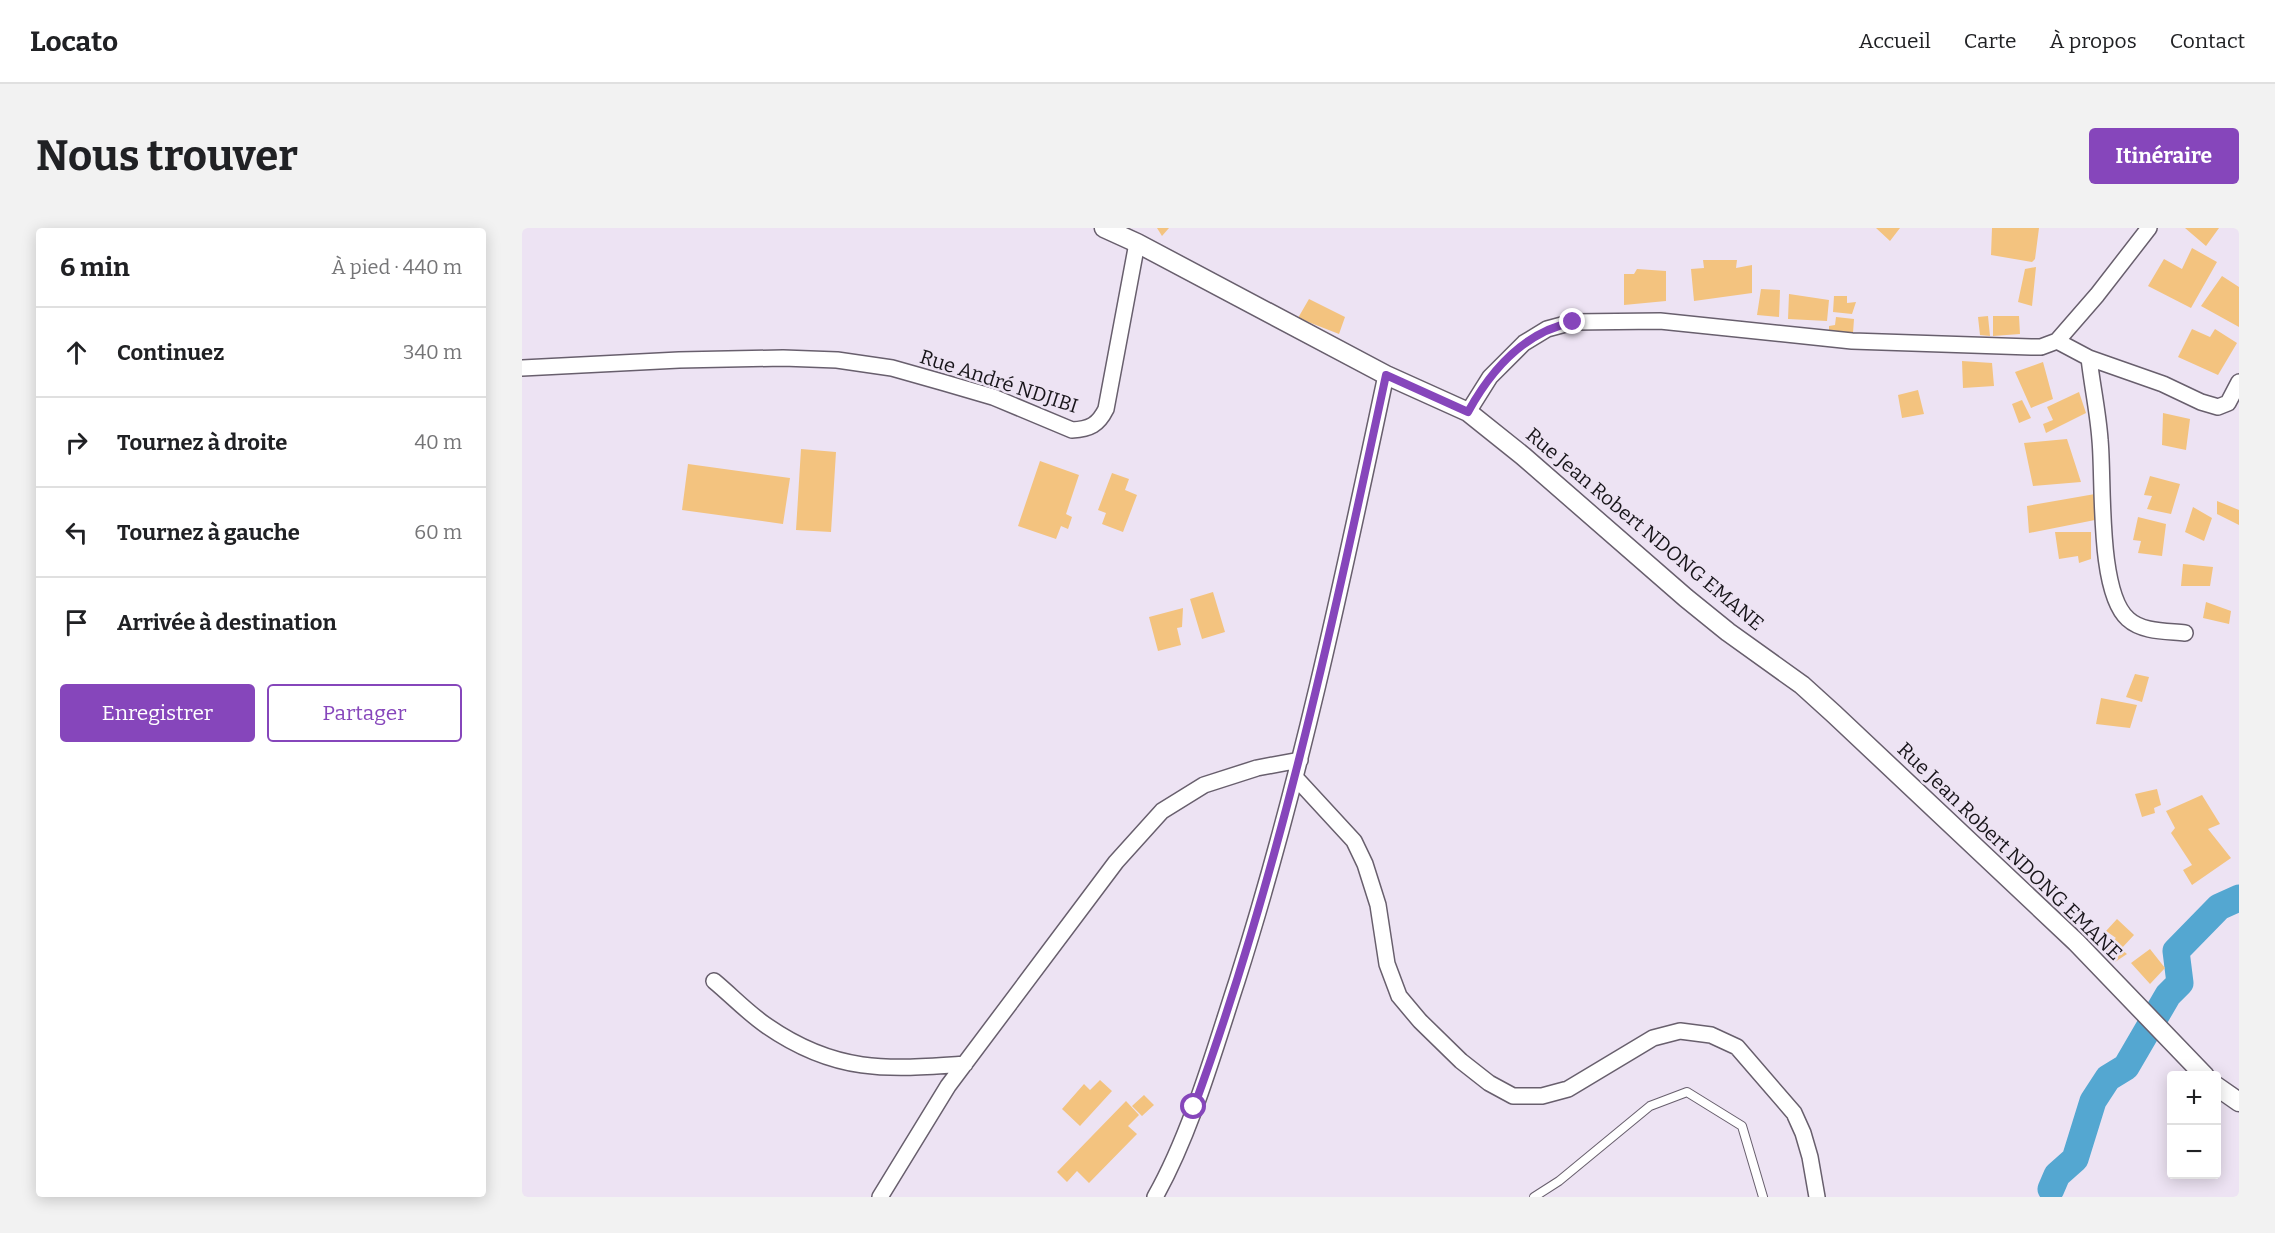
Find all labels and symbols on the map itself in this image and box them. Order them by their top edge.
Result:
route end [1559,308,1585,334]
street label: Rue André NDJIBI [917,344,1081,418]
street label: Rue Jean Robert NDONG EMANE [1521,422,1769,636]
street label: Rue Jean Robert NDONG EMANE [1893,737,2127,965]
route start [1180,1093,1206,1119]

